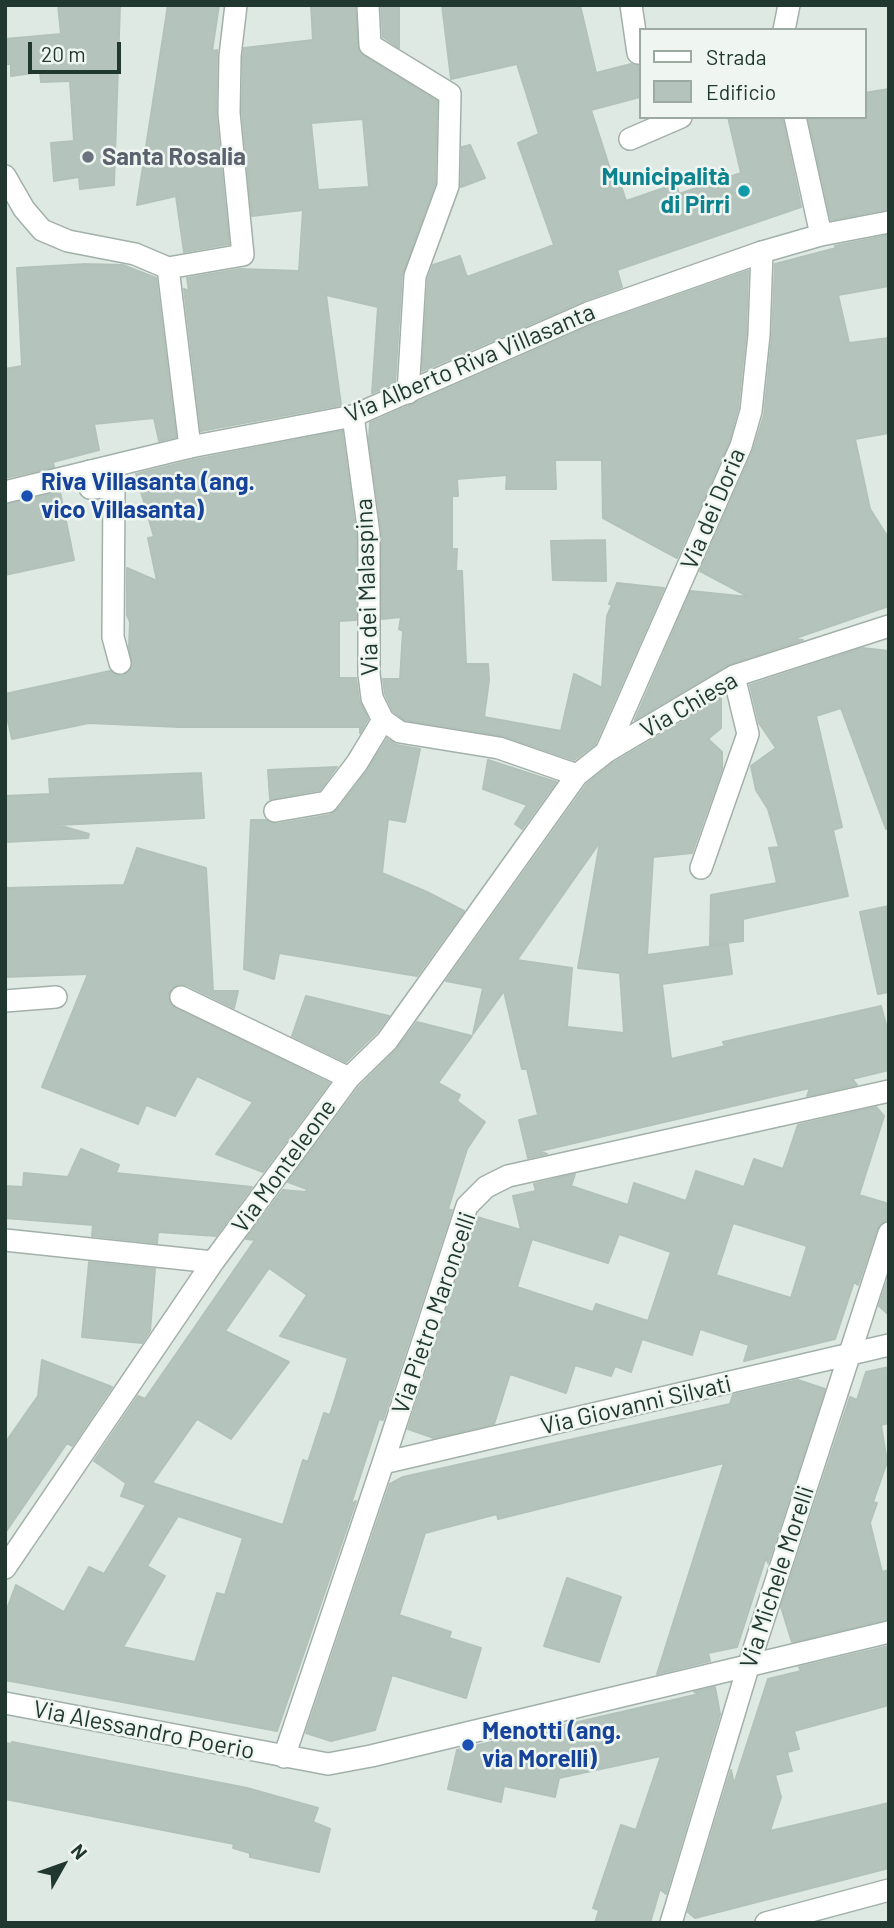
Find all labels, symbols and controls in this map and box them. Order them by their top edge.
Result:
scale bar [32,28,124,72]
legend [638,28,866,119]
text: 20 m [41,41,86,66]
text: Strada [706,44,766,69]
text: Edificio [706,79,776,104]
place label: Santa Rosalia [102,143,246,171]
marker: Santa Rosalia [80,149,96,165]
place label: Municipalità di Pirri [601,163,730,219]
marker: Municipalità di Pirri [736,183,752,199]
street label: Via Alberto Riva Villasanta [341,297,599,429]
street label: Via dei Doria [675,444,751,574]
place label: Riva Villasanta (ang. vico Villasanta) [41,468,255,524]
marker: Riva Villasanta (ang. vico Villasanta) [19,488,35,504]
street label: Via dei Malaspina [350,498,384,676]
street label: Via Chiesa [635,666,743,744]
street label: Via Monteleone [226,1093,342,1239]
street label: Via Pietro Maroncelli [386,1208,482,1418]
street label: Via Giovanni Silvati [538,1369,734,1441]
street label: Via Michele Morelli [734,1482,820,1672]
street label: Via Alessandro Poerio [31,1694,257,1766]
place label: Menotti (ang. via Morelli) [482,1717,621,1773]
marker: Menotti (ang. via Morelli) [460,1737,476,1753]
north arrow [28,1830,98,1900]
text: N [67,1839,92,1863]

